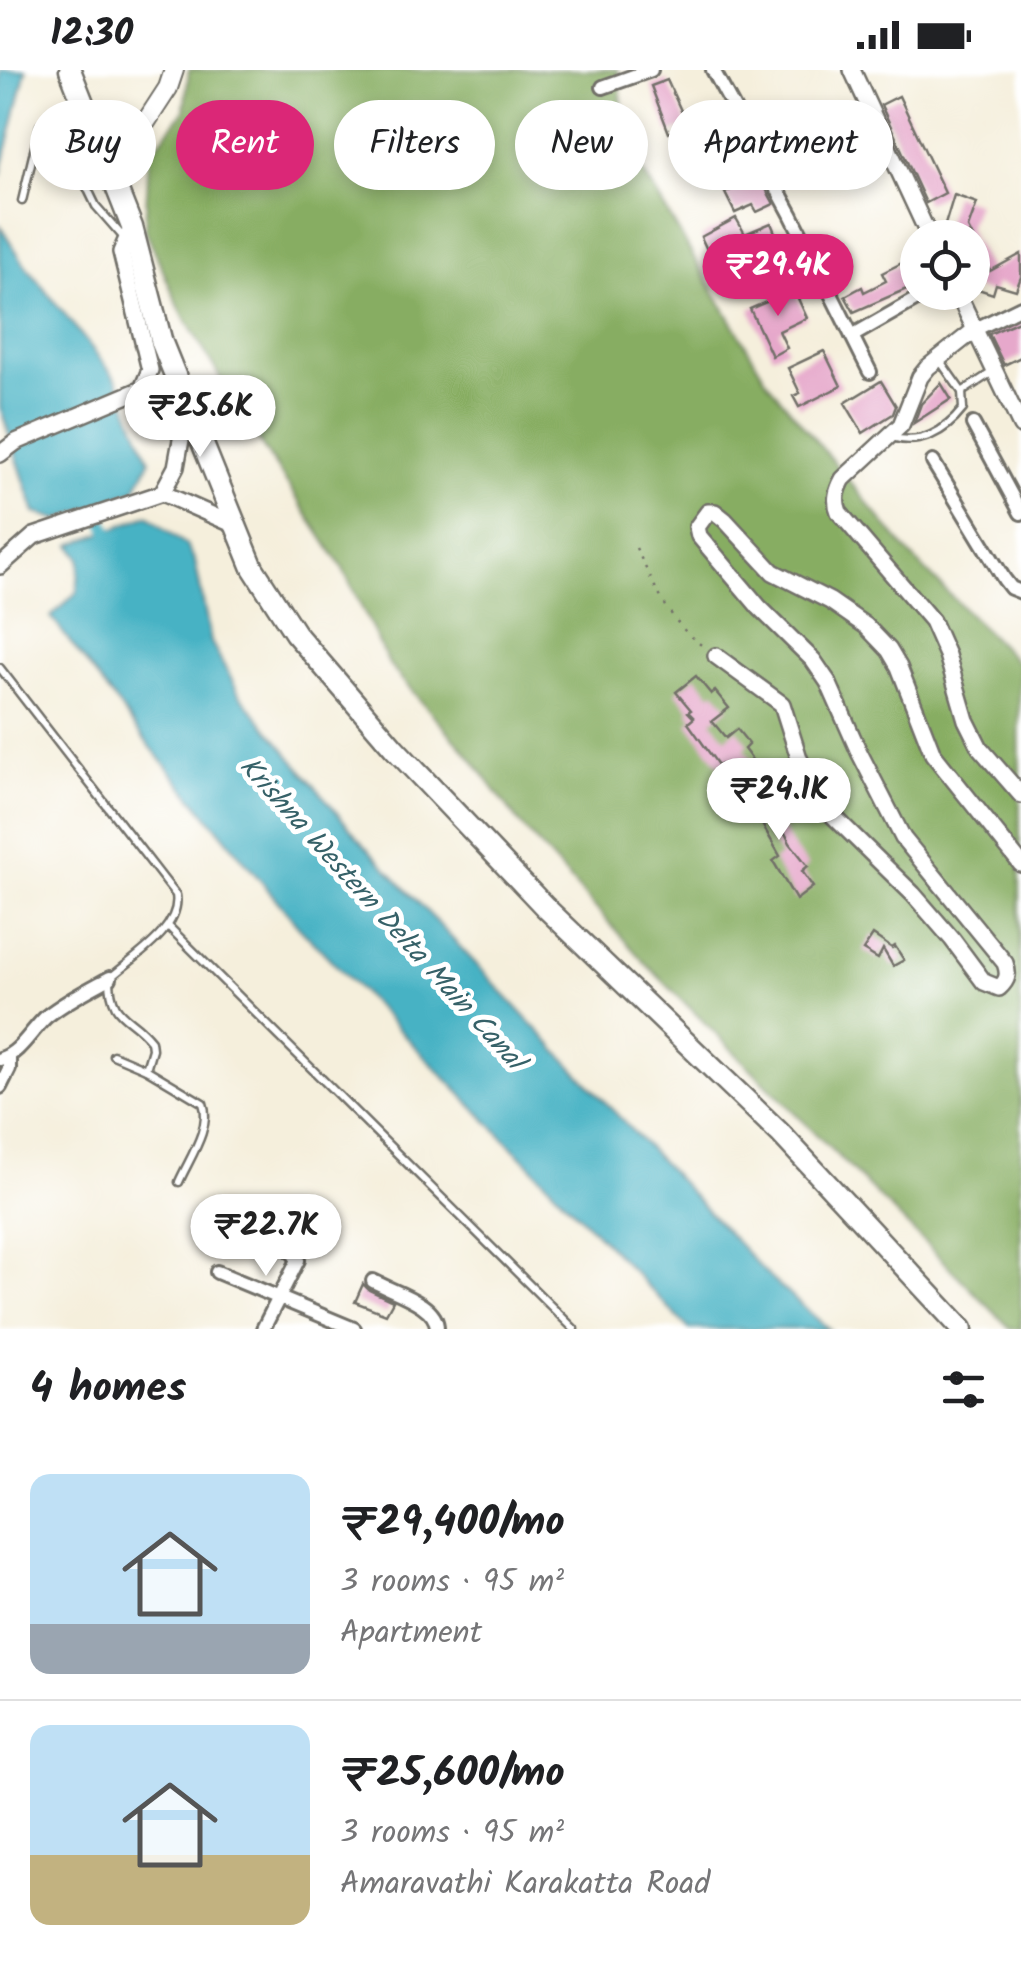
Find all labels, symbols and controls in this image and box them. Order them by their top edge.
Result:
text: 12:30 [50,5,133,65]
chip: Buy [30,100,156,190]
chip: Rent [176,100,314,190]
chip: Filters [334,100,495,190]
chip: New [515,100,648,190]
chip: Apartment [668,100,893,190]
map controls [900,220,990,310]
button: locate [900,220,990,310]
pin: ₹29.4K [697,234,859,319]
text: ₹29.4K [725,241,831,292]
pin: ₹25.6K [119,375,281,460]
text: ₹25.6K [147,382,253,433]
water label: Krishna Western Delta Main Canal [227,747,538,1085]
pin: ₹24.1K [698,758,860,843]
text: ₹24.1K [729,765,829,816]
pin: ₹22.7K [185,1194,347,1279]
text: ₹22.7K [212,1201,320,1252]
text: 4 homes [30,1356,186,1423]
icon: filters [936,1362,991,1417]
text: ₹29,400/mo [340,1490,565,1557]
icon: home [110,1514,230,1634]
text: 3 rooms · 95 m² [340,1557,564,1608]
text: Apartment [340,1608,482,1659]
text: ₹25,600/mo [340,1741,565,1808]
icon: home [110,1765,230,1885]
text: 3 rooms · 95 m² [340,1808,564,1859]
text: Amaravathi Karakatta Road [340,1859,710,1910]

